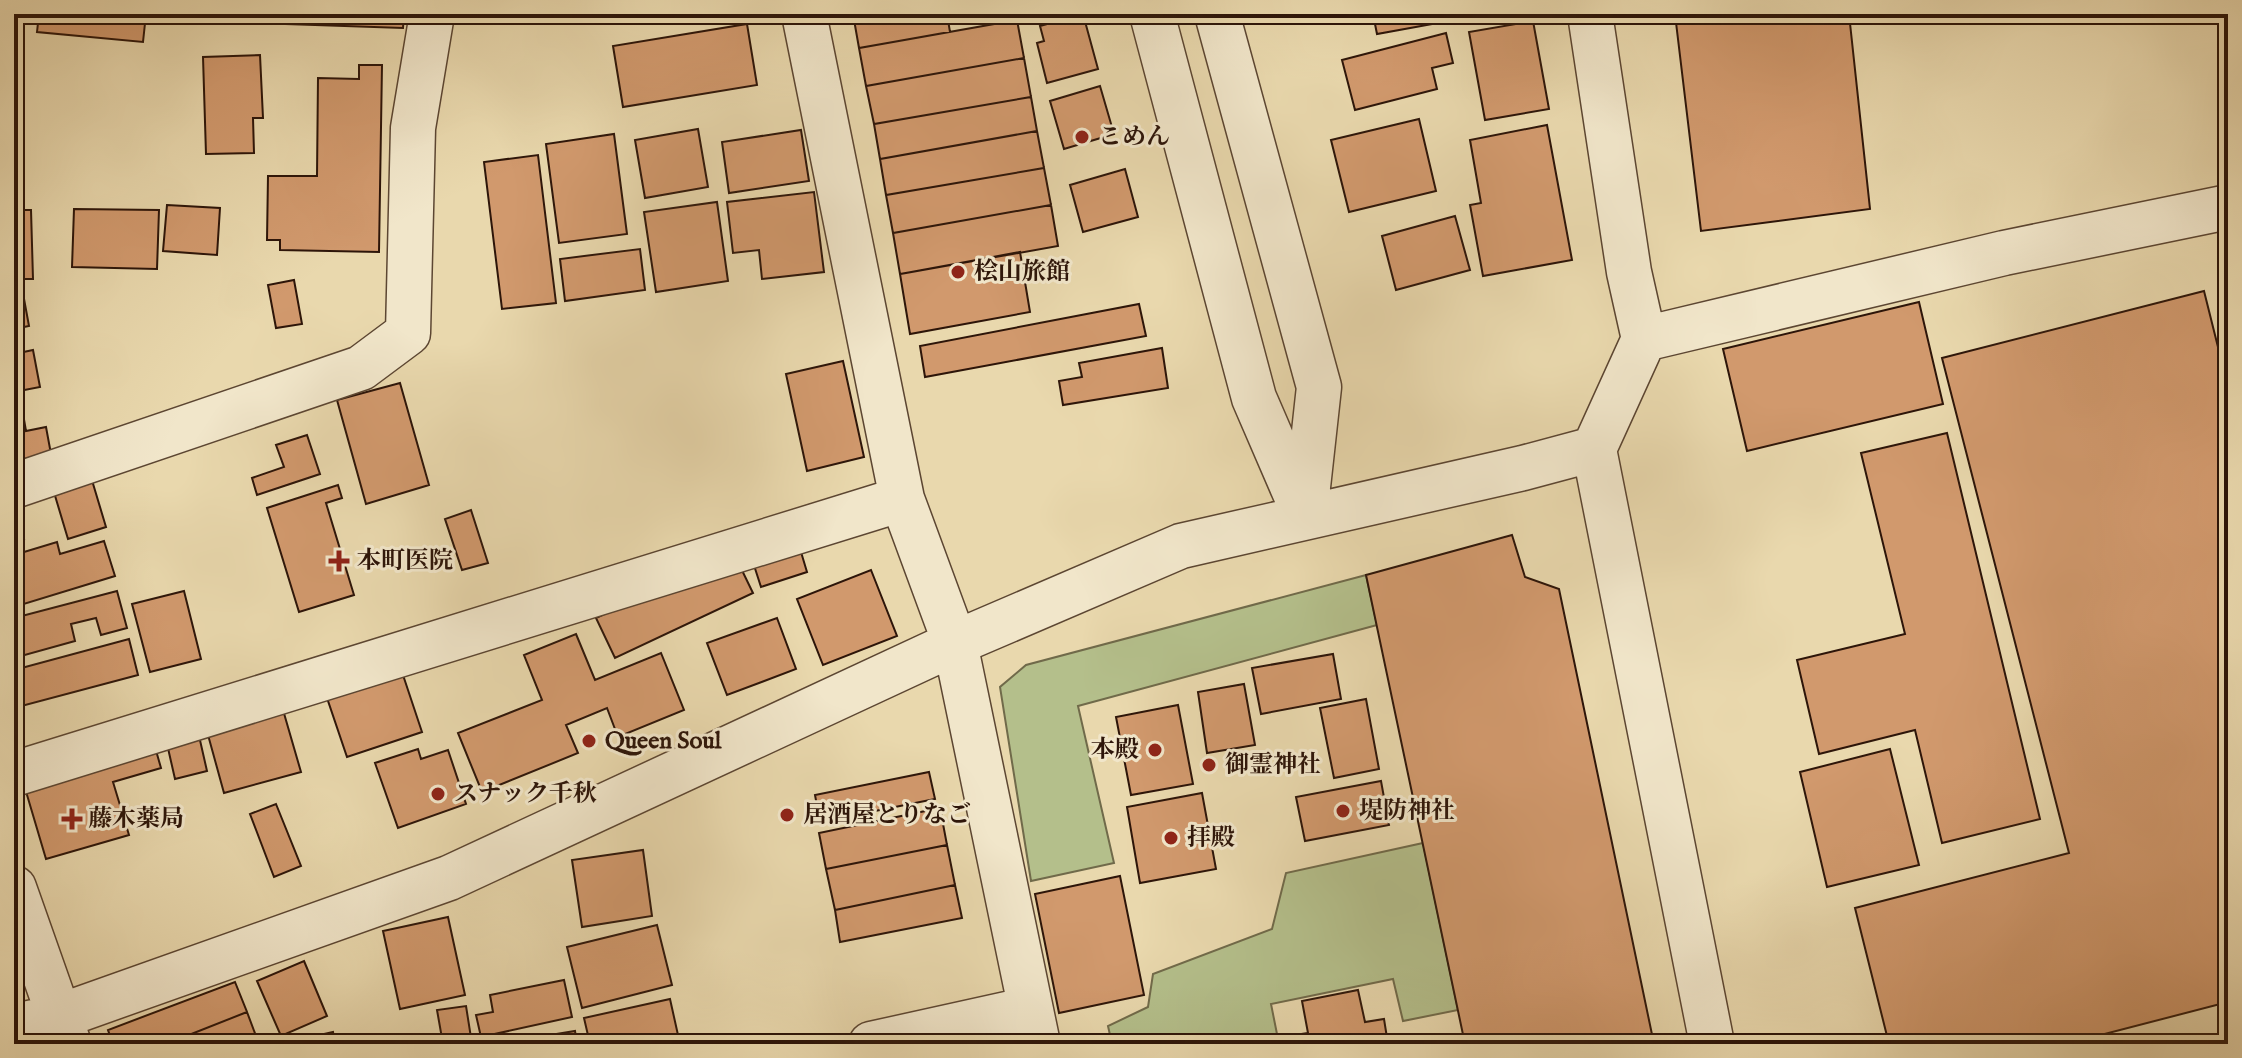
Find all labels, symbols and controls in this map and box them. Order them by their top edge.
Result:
place label: こめん [1098,122,1170,153]
marker: こめん [1073,128,1091,146]
place label: 桧山旅館 [974,257,1070,288]
marker: 桧山旅館 [949,263,967,281]
place label: 本町医院 [357,546,453,577]
marker: 本町医院 [328,550,350,572]
place label: Queen Soul [605,726,722,757]
marker: Queen Soul [580,732,598,750]
place label: 本殿 [1091,735,1139,766]
marker: 本殿 [1146,741,1164,759]
place label: 御霊神社 [1225,750,1321,781]
marker: 御霊神社 [1200,756,1218,774]
place label: スナック千秋 [454,779,597,810]
marker: スナック千秋 [429,785,447,803]
place label: 堤防神社 [1359,796,1455,827]
place label: 居酒屋とりなご [803,800,971,831]
marker: 堤防神社 [1334,802,1352,820]
place label: 藤木薬局 [88,804,184,835]
marker: 居酒屋とりなご [778,806,796,824]
marker: 藤木薬局 [63,810,81,828]
place label: 拝殿 [1187,823,1235,854]
marker: 拝殿 [1162,829,1180,847]

